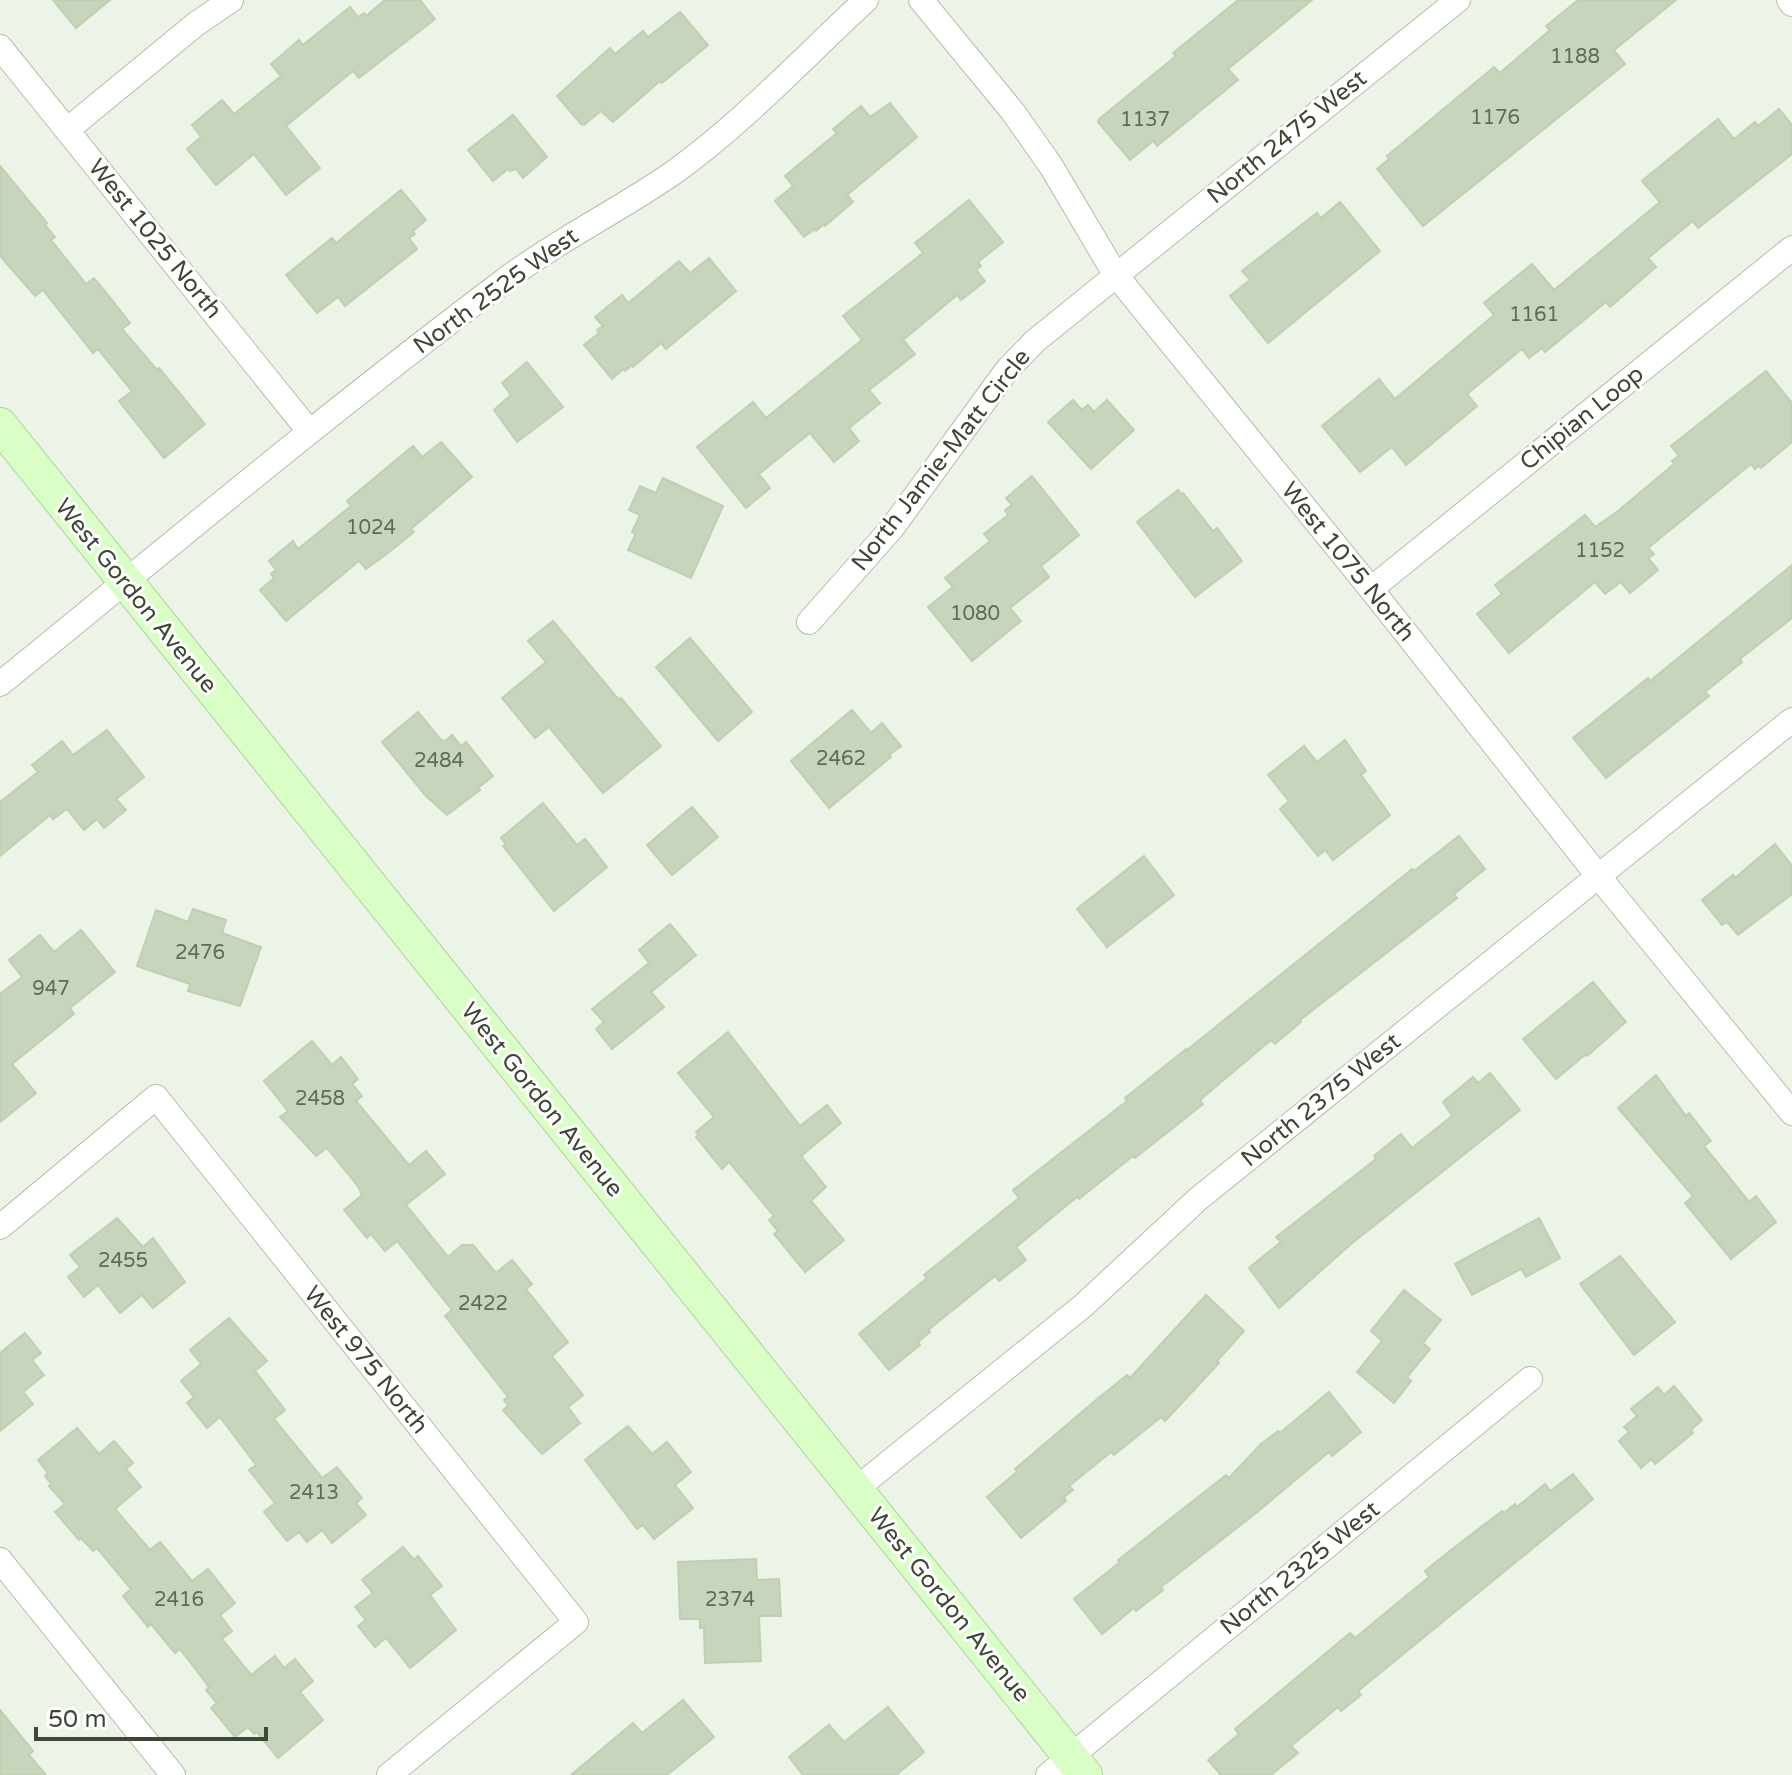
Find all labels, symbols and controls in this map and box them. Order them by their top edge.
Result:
house number: 1188 [1550,45,1600,69]
street label: North 2475 West [1201,64,1373,210]
house number: 1176 [1470,106,1520,130]
house number: 1137 [1120,108,1170,132]
street label: West 1025 North [82,153,228,325]
street label: North 2525 West [408,221,584,361]
house number: 1161 [1509,303,1559,327]
street label: North Jamie-Matt Circle [845,343,1037,577]
street label: Chipian Loop [1514,359,1650,477]
street label: West 1075 North [1275,476,1421,648]
street label: West Gordon Avenue [49,493,223,699]
house number: 1024 [346,516,396,540]
house number: 1152 [1575,539,1625,563]
house number: 1080 [950,602,1000,626]
house number: 2462 [816,747,866,771]
house number: 2484 [414,749,464,773]
house number: 2476 [175,941,225,965]
house number: 947 [32,977,70,1001]
street label: West Gordon Avenue [455,997,629,1203]
street label: North 2375 West [1235,1027,1407,1173]
house number: 2458 [295,1087,345,1111]
house number: 2455 [98,1249,148,1273]
street label: West 975 North [298,1280,434,1440]
house number: 2422 [458,1292,508,1316]
house number: 2413 [289,1481,339,1505]
street label: North 2325 West [1214,1495,1386,1641]
street label: West Gordon Avenue [862,1502,1036,1708]
house number: 2416 [154,1588,204,1612]
house number: 2374 [705,1588,755,1612]
scale bar [36,1691,266,1741]
text: 50 m [48,1705,106,1734]

